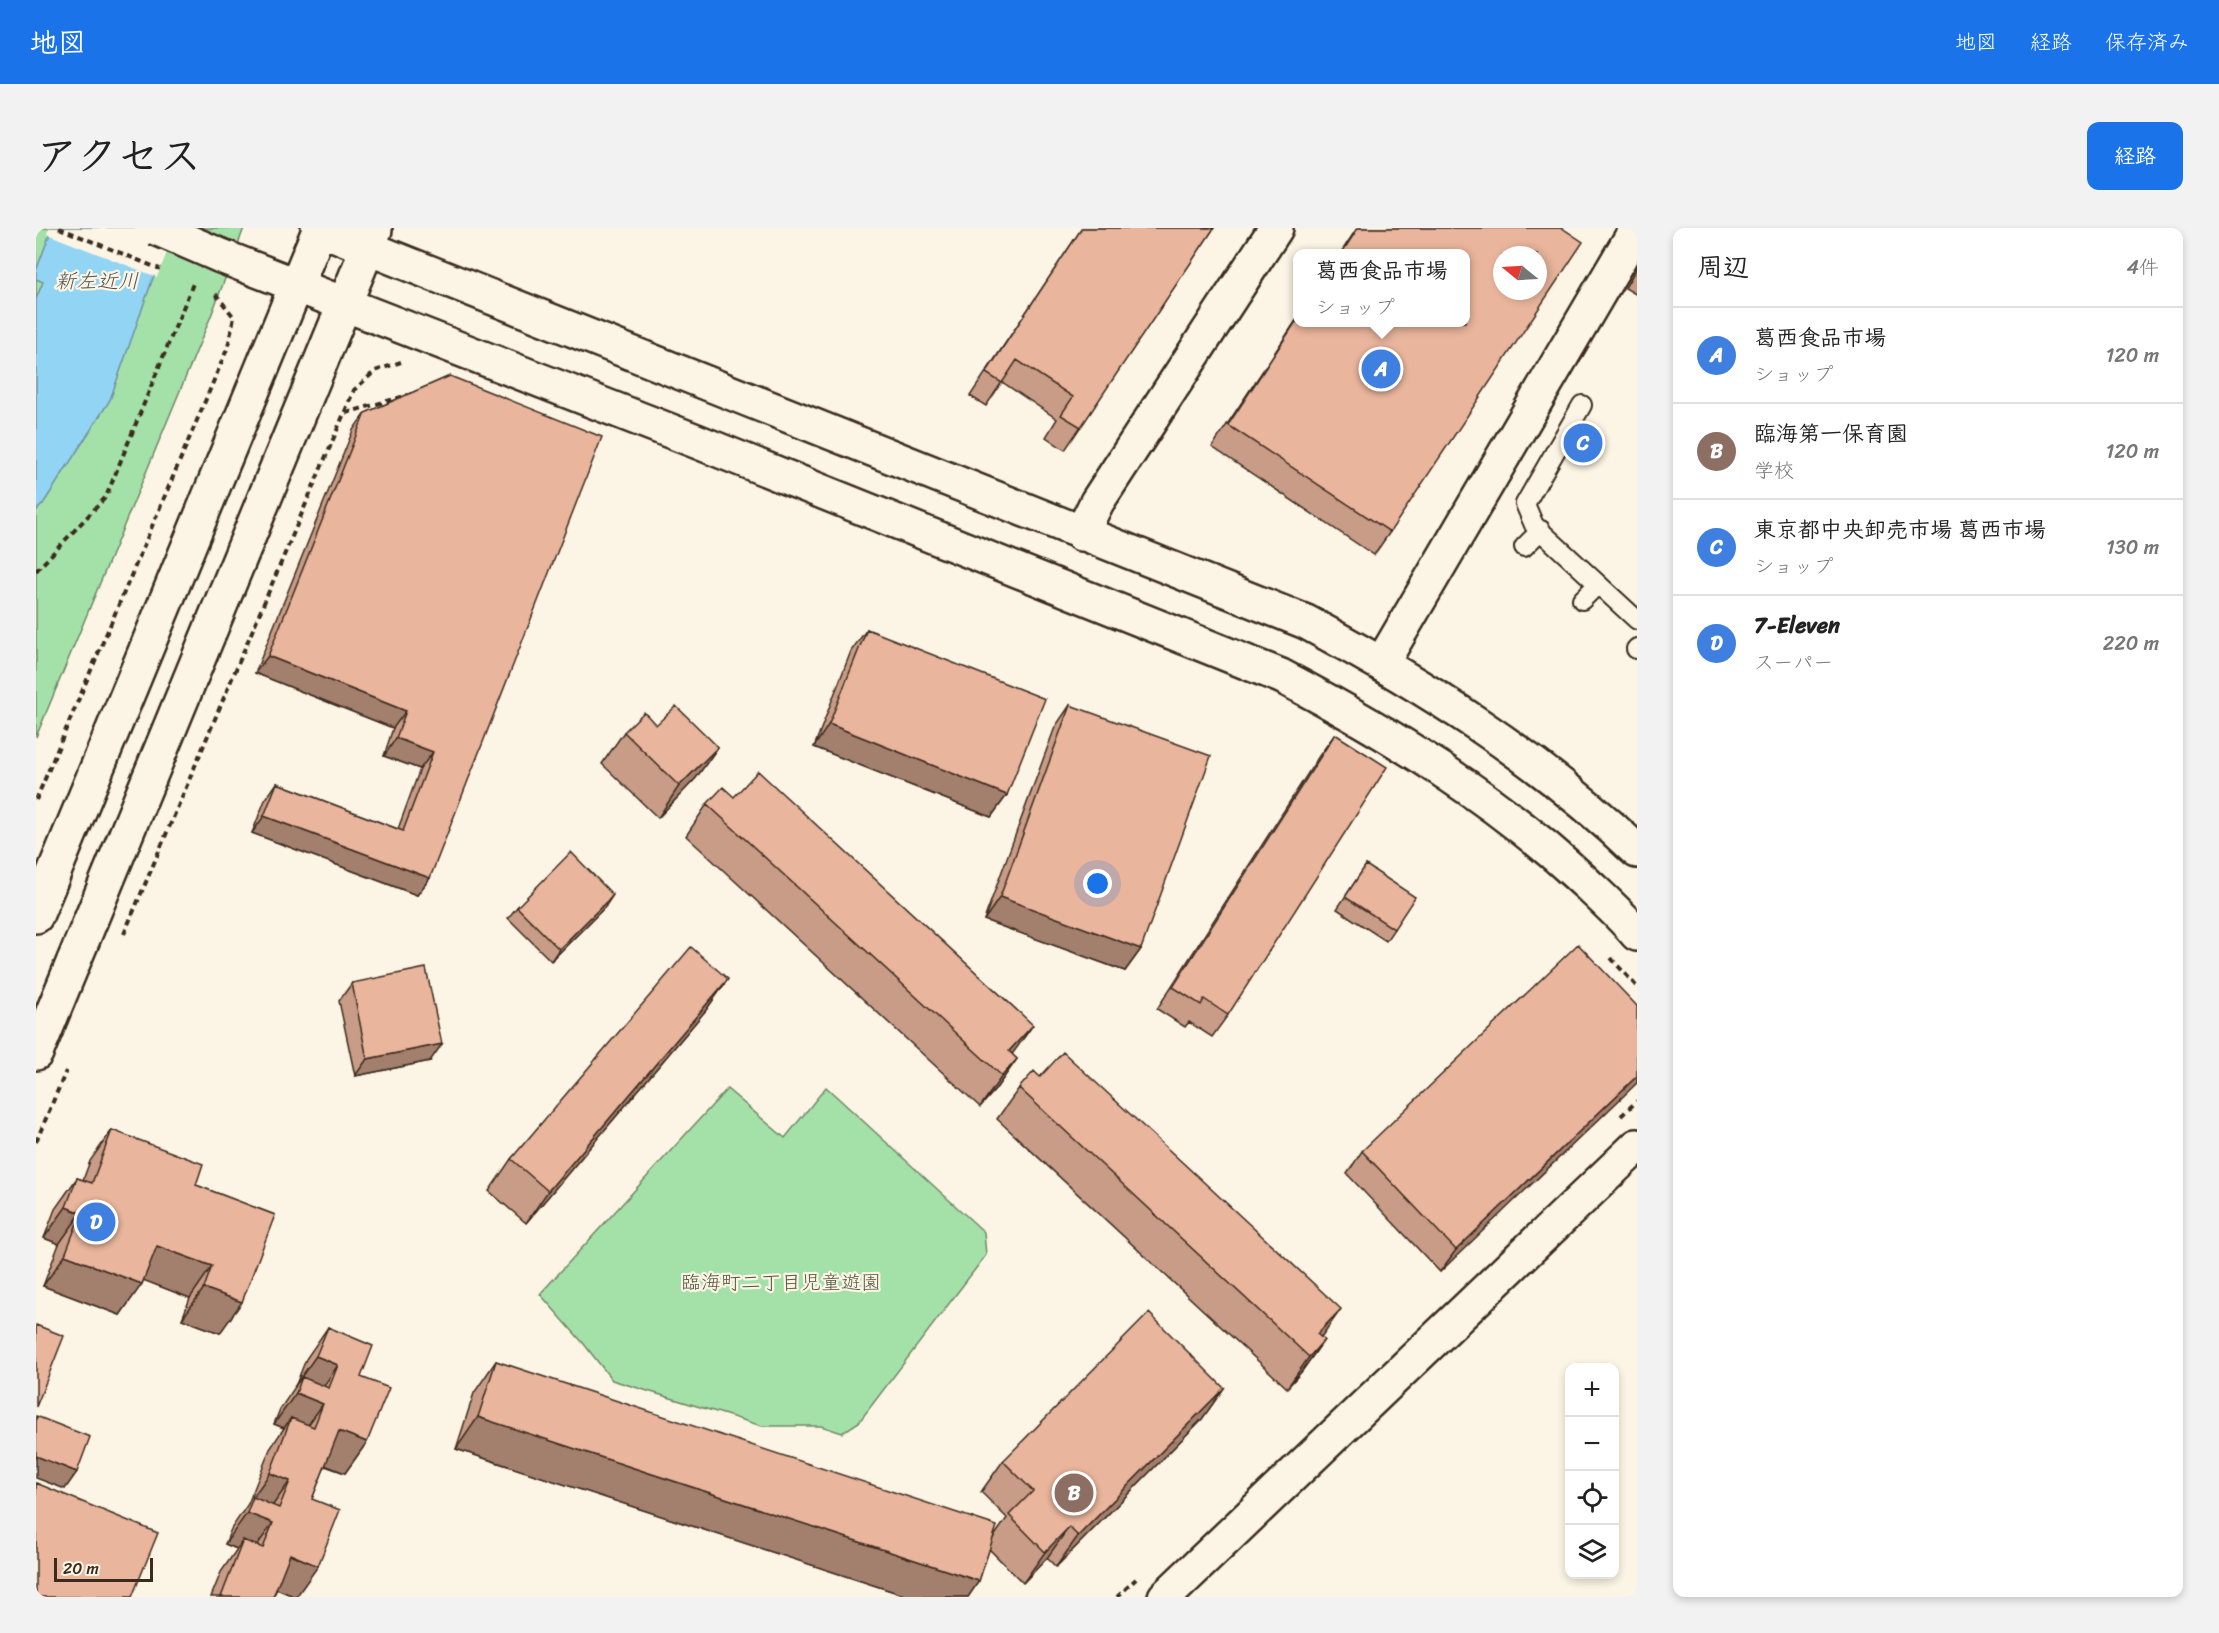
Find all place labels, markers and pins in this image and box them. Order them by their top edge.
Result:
pin: A [1362,346,1400,392]
pin: C [1564,420,1602,466]
pin: D [76,1200,116,1244]
pin: B [1054,1470,1094,1516]

